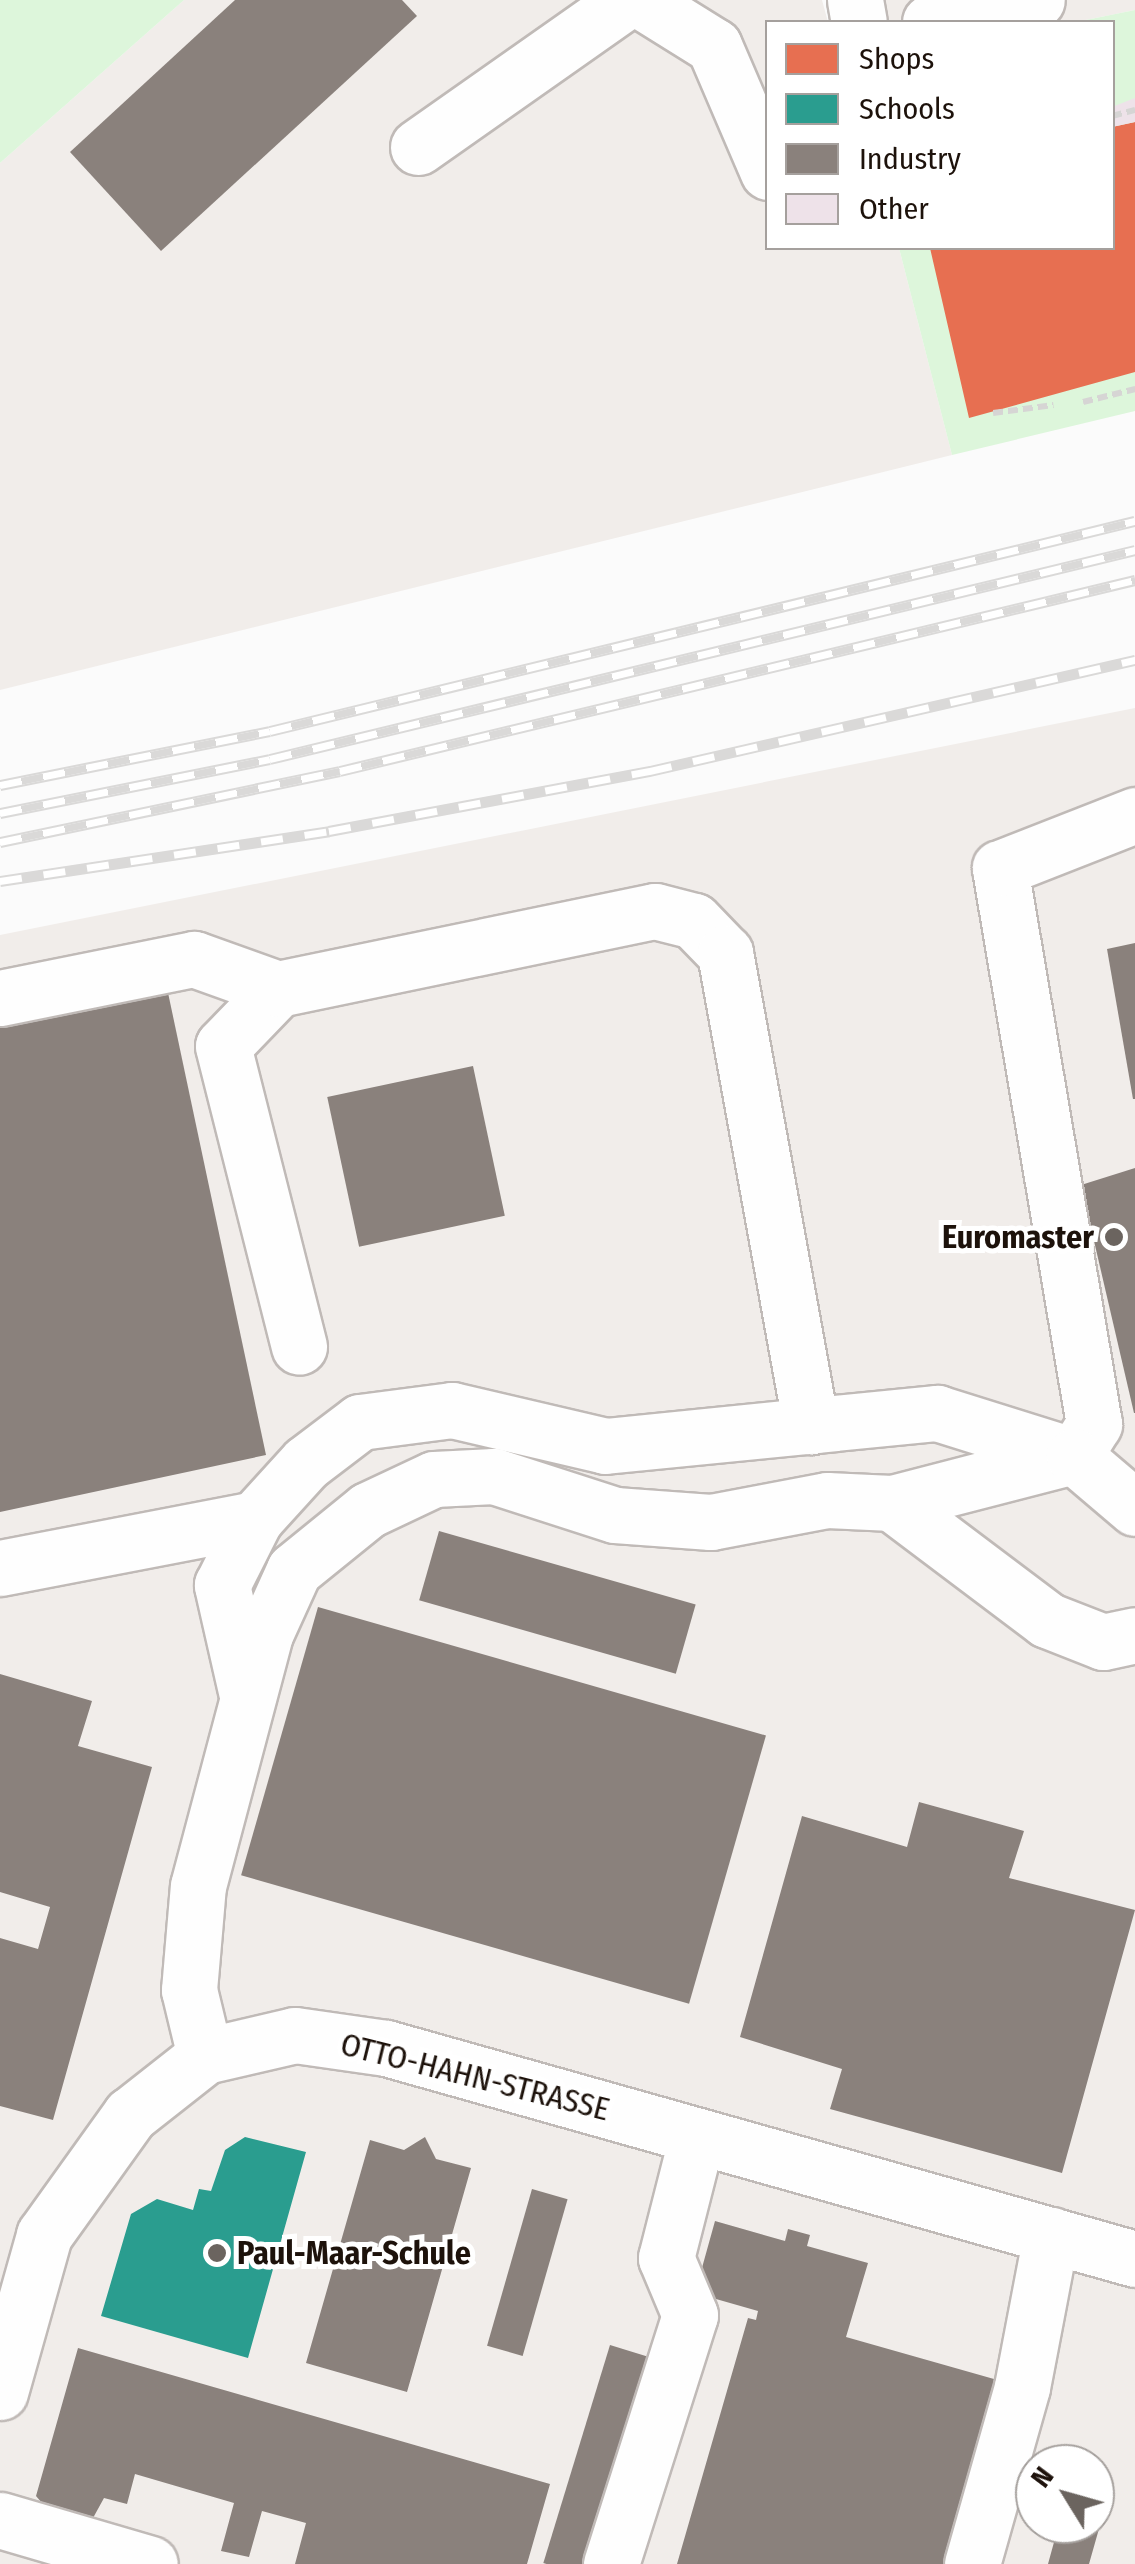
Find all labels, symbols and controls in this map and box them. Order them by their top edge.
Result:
legend [765,20,1115,250]
text: Shops [859,41,934,77]
text: Schools [859,91,955,127]
text: Industry [859,141,961,177]
text: Other [859,191,929,227]
place label: Euromaster [942,1218,1094,1256]
marker: Euromaster [1103,1226,1125,1248]
street label: OTTO-HAHN-STRASSE [337,2025,613,2129]
place label: Paul-Maar-Schule [237,2234,471,2272]
marker: Paul-Maar-Schule [206,2242,228,2264]
north arrow [1015,2444,1115,2544]
text: N [1024,2460,1060,2493]

